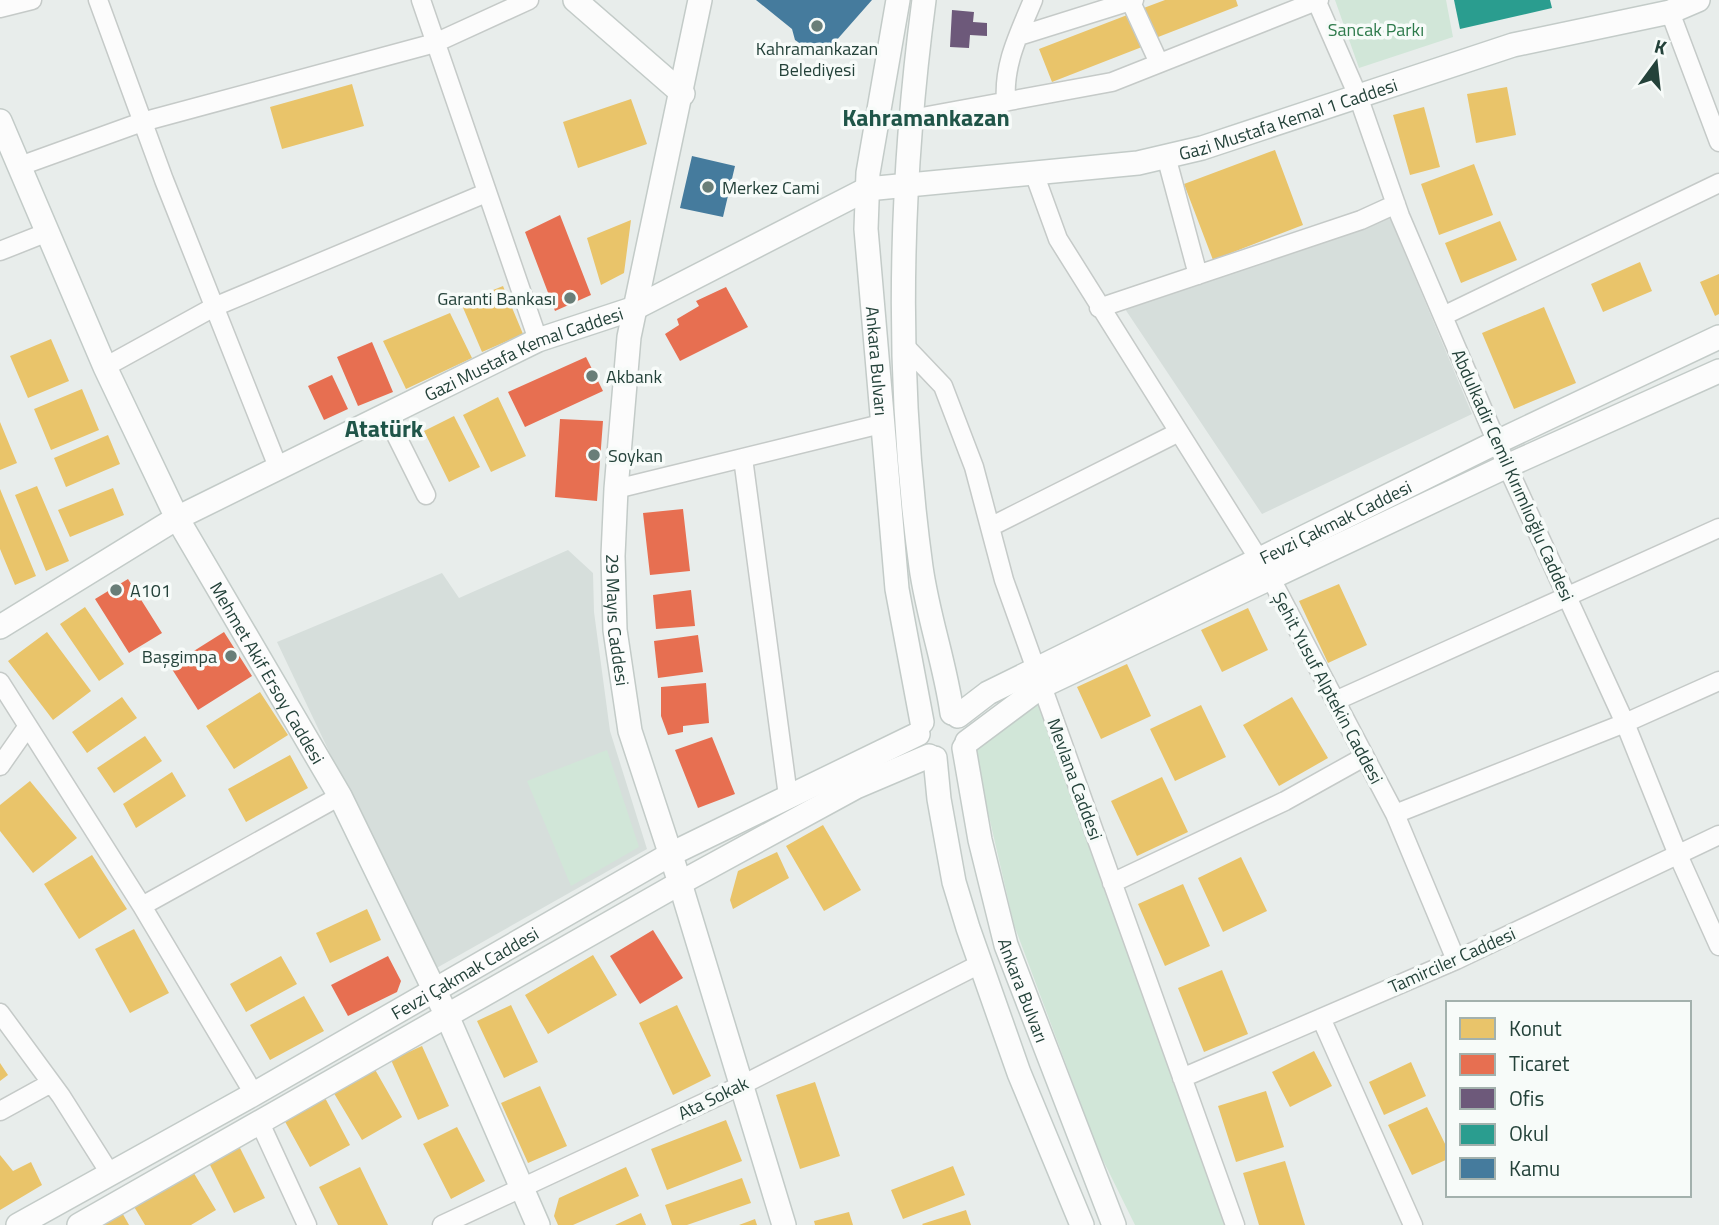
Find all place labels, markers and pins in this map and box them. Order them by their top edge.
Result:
marker: Kahramankazan Belediyesi [809,18,825,34]
place label: Kahramankazan Belediyesi [756,35,878,83]
place label: Merkez Cami [722,174,820,201]
marker: Merkez Cami [700,179,716,195]
place label: Garanti Bankası [437,285,556,312]
marker: Garanti Bankası [562,290,578,306]
place label: Akbank [606,363,663,390]
marker: Akbank [584,368,600,384]
place label: Soykan [608,442,663,469]
marker: Soykan [586,447,602,463]
place label: A101 [130,577,171,604]
marker: A101 [108,582,124,598]
place label: Başgimpa [142,643,217,670]
marker: Başgimpa [223,648,239,664]

